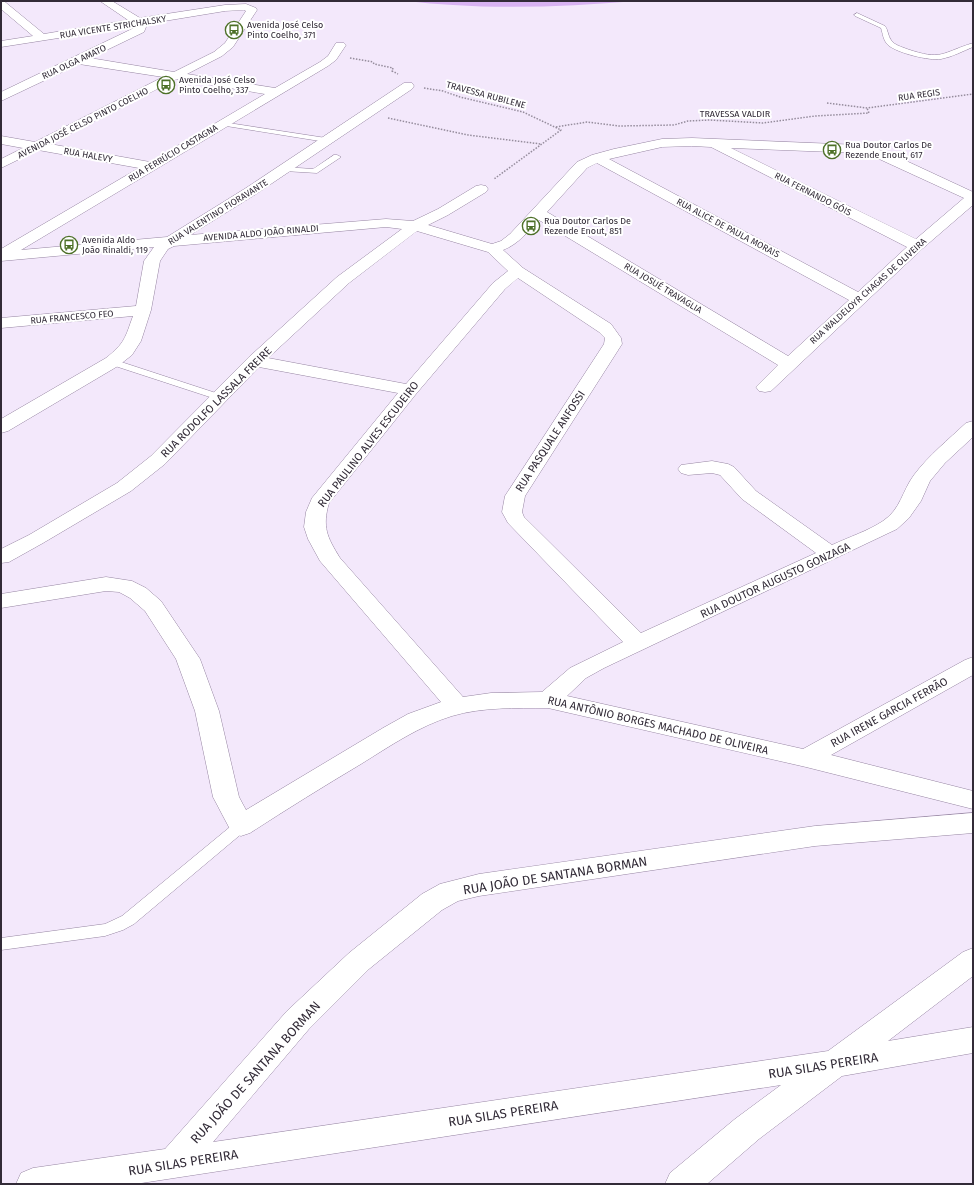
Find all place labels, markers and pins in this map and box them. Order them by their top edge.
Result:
bus stop icon: Avenida José Celso Pinto Coelho, 371 [224,20,244,40]
place label: Avenida José Celso Pinto Coelho, 371 [247,20,323,40]
bus stop icon: Avenida José Celso Pinto Coelho, 337 [156,75,176,95]
place label: Avenida José Celso Pinto Coelho, 337 [179,75,255,95]
bus stop icon: Rua Doutor Carlos De Rezende Enout, 617 [822,140,842,160]
place label: Rua Doutor Carlos De Rezende Enout, 617 [845,140,932,160]
bus stop icon: Rua Doutor Carlos De Rezende Enout, 851 [521,216,541,236]
place label: Rua Doutor Carlos De Rezende Enout, 851 [544,216,631,236]
bus stop icon: Avenida Aldo João Rinaldi, 119 [59,235,79,255]
place label: Avenida Aldo João Rinaldi, 119 [82,235,148,255]

